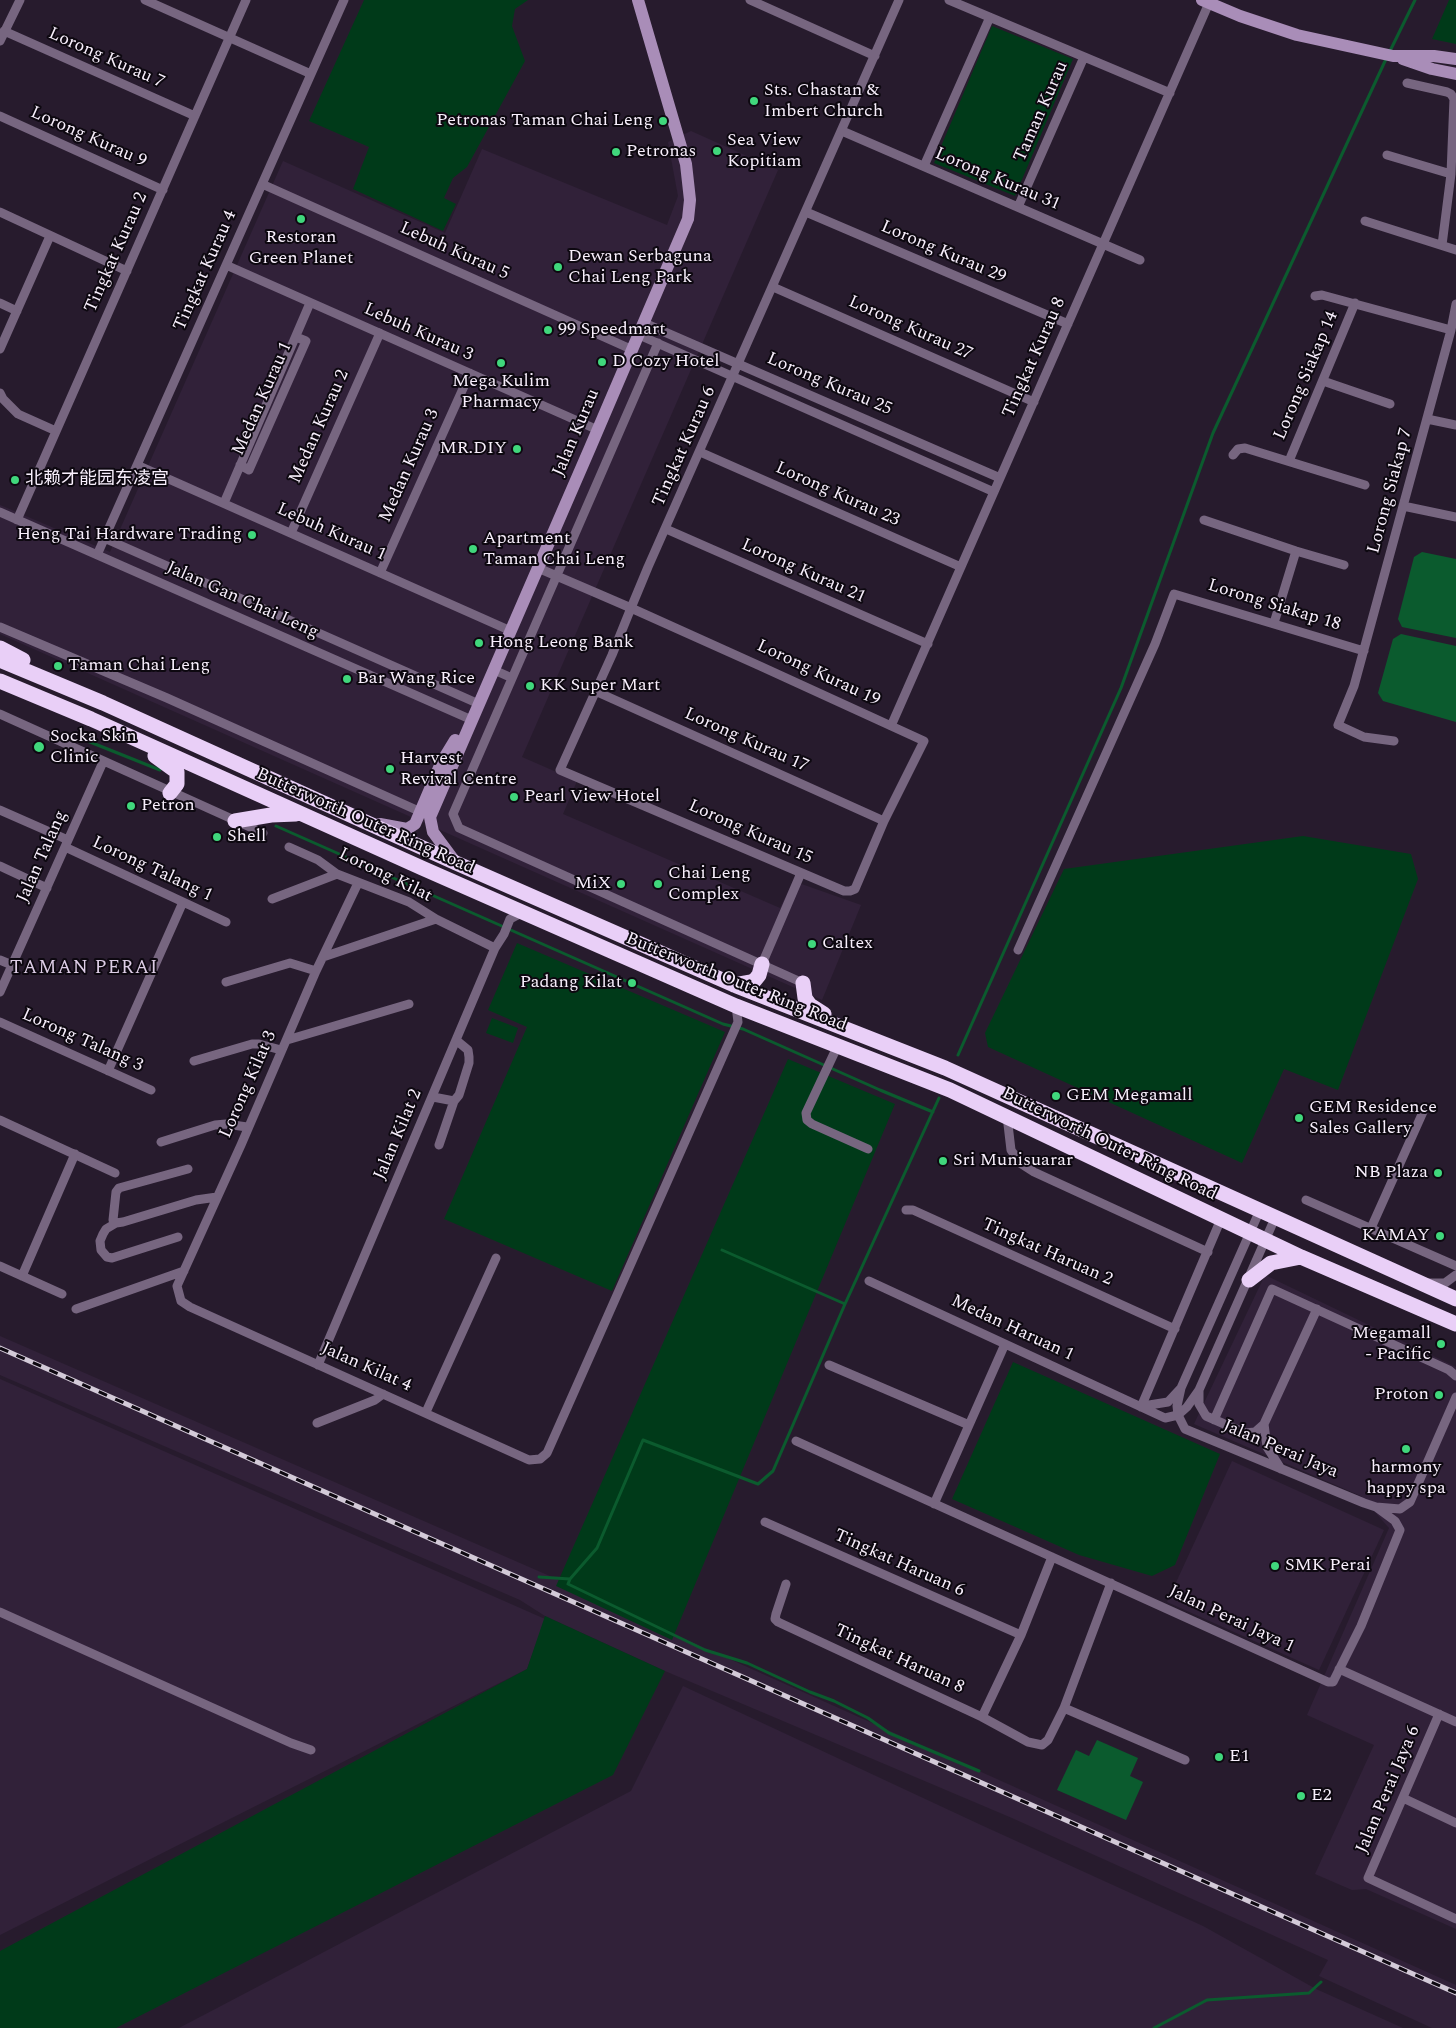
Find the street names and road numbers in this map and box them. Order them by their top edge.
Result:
street label: Lorong Kurau 7 [45,24,167,94]
street label: Taman Kurau [1010,58,1074,166]
street label: Lorong Kurau 9 [27,103,149,173]
street label: Lorong Kurau 31 [931,144,1063,216]
street label: Tingkat Kurau 2 [81,189,153,317]
street label: Tingkat Kurau 4 [170,207,242,335]
street label: Lorong Kurau 29 [877,217,1009,289]
street label: Lebuh Kurau 5 [396,218,512,286]
street label: Lorong Kurau 27 [844,292,976,366]
street label: Tingkat Kurau 8 [999,294,1071,422]
street label: Lebuh Kurau 3 [360,299,476,367]
street label: Lorong Siakap 14 [1270,308,1344,444]
street label: Medan Kurau 1 [228,339,298,459]
street label: Lorong Kurau 25 [763,349,895,421]
street label: Medan Kurau 2 [285,367,355,487]
street label: Tingkat Kurau 6 [649,383,721,511]
street label: Jalan Kurau [549,386,605,480]
street label: Medan Kurau 3 [375,406,445,526]
street label: Lorong Siakap 7 [1364,426,1418,556]
street label: Lorong Kurau 23 [771,458,903,532]
street label: Lebuh Kurau 1 [273,499,389,567]
street label: Lorong Kurau 21 [737,535,869,609]
street label: Jalan Gan Chai Leng [162,558,322,644]
street label: Lorong Siakap 18 [1205,576,1343,636]
street label: Lorong Kurau 19 [753,636,883,712]
street label: Lorong Kurau 17 [680,704,812,778]
street label: Butterworth Outer Ring Road [253,764,477,880]
street label: Lorong Kurau 15 [684,796,816,870]
street label: Jalan Talang [13,808,73,906]
street label: Lorong Talang 1 [88,833,216,907]
street label: Lorong Kilat [335,844,435,908]
street label: Butterworth Outer Ring Road [622,929,850,1037]
street label: Lorong Talang 3 [18,1005,146,1077]
street label: Lorong Kilat 3 [216,1028,282,1142]
street label: Butterworth Outer Ring Road [998,1083,1220,1207]
street label: Jalan Kilat 2 [370,1086,428,1184]
street label: Tingkat Haruan 2 [978,1215,1116,1291]
street label: Medan Haruan 1 [947,1291,1077,1367]
street label: Jalan Kilat 4 [317,1338,415,1398]
street label: Jalan Perai Jaya [1219,1416,1341,1484]
street label: Tingkat Haruan 6 [830,1526,968,1602]
street label: Jalan Perai Jaya 1 [1165,1581,1297,1659]
street label: Tingkat Haruan 8 [831,1620,967,1700]
street label: Jalan Perai Jaya 6 [1352,1723,1426,1857]

